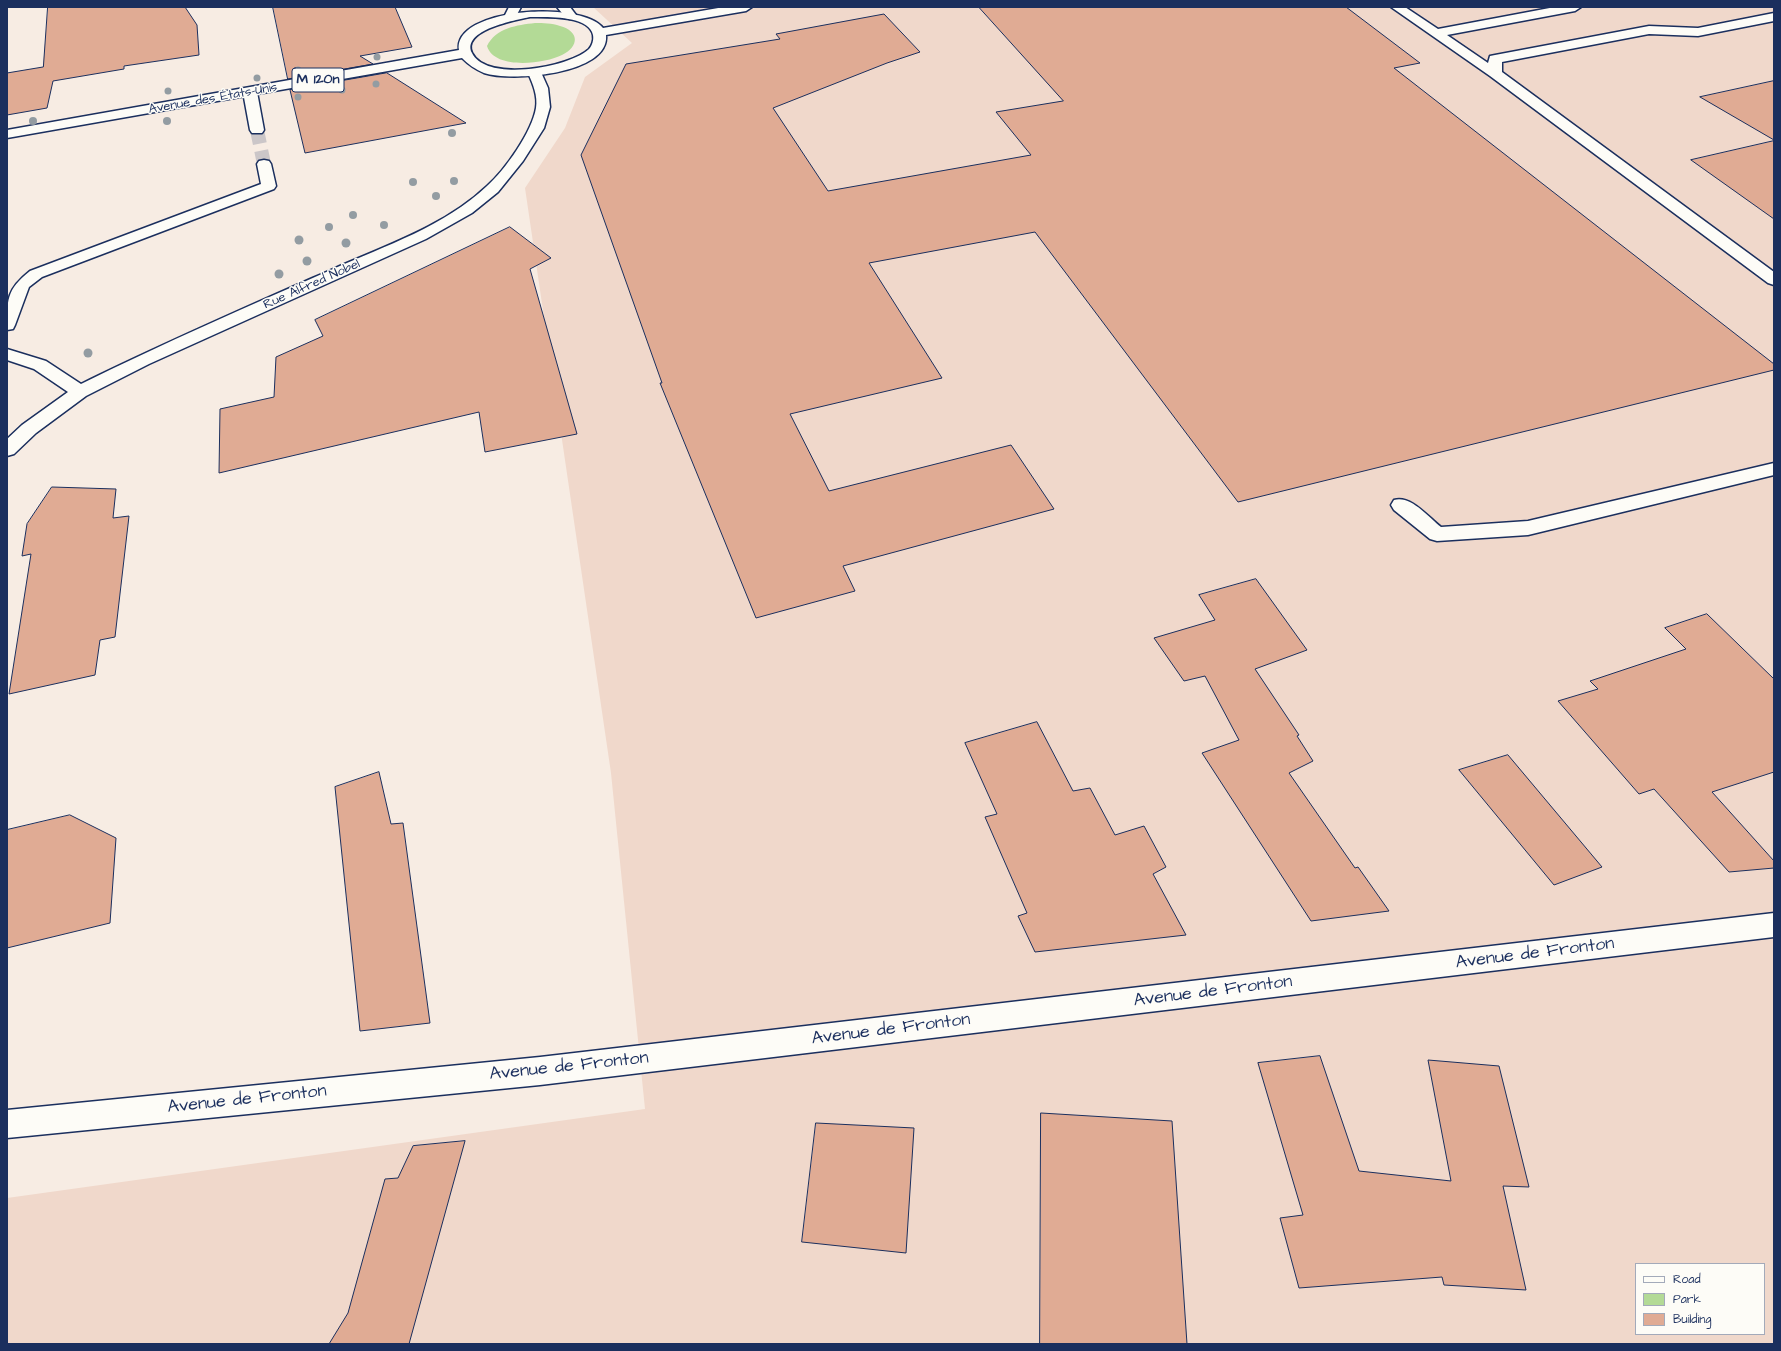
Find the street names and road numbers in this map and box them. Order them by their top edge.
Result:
road number: M 120n [292,68,344,92]
street label: Avenue des États-Unis [147,80,279,118]
street label: Rue Alfred Nobel [261,257,363,313]
street label: Avenue de Fronton [1454,934,1616,974]
street label: Avenue de Fronton [1132,972,1294,1012]
street label: Avenue de Fronton [810,1010,972,1050]
street label: Avenue de Fronton [488,1048,650,1086]
street label: Avenue de Fronton [166,1081,328,1119]

